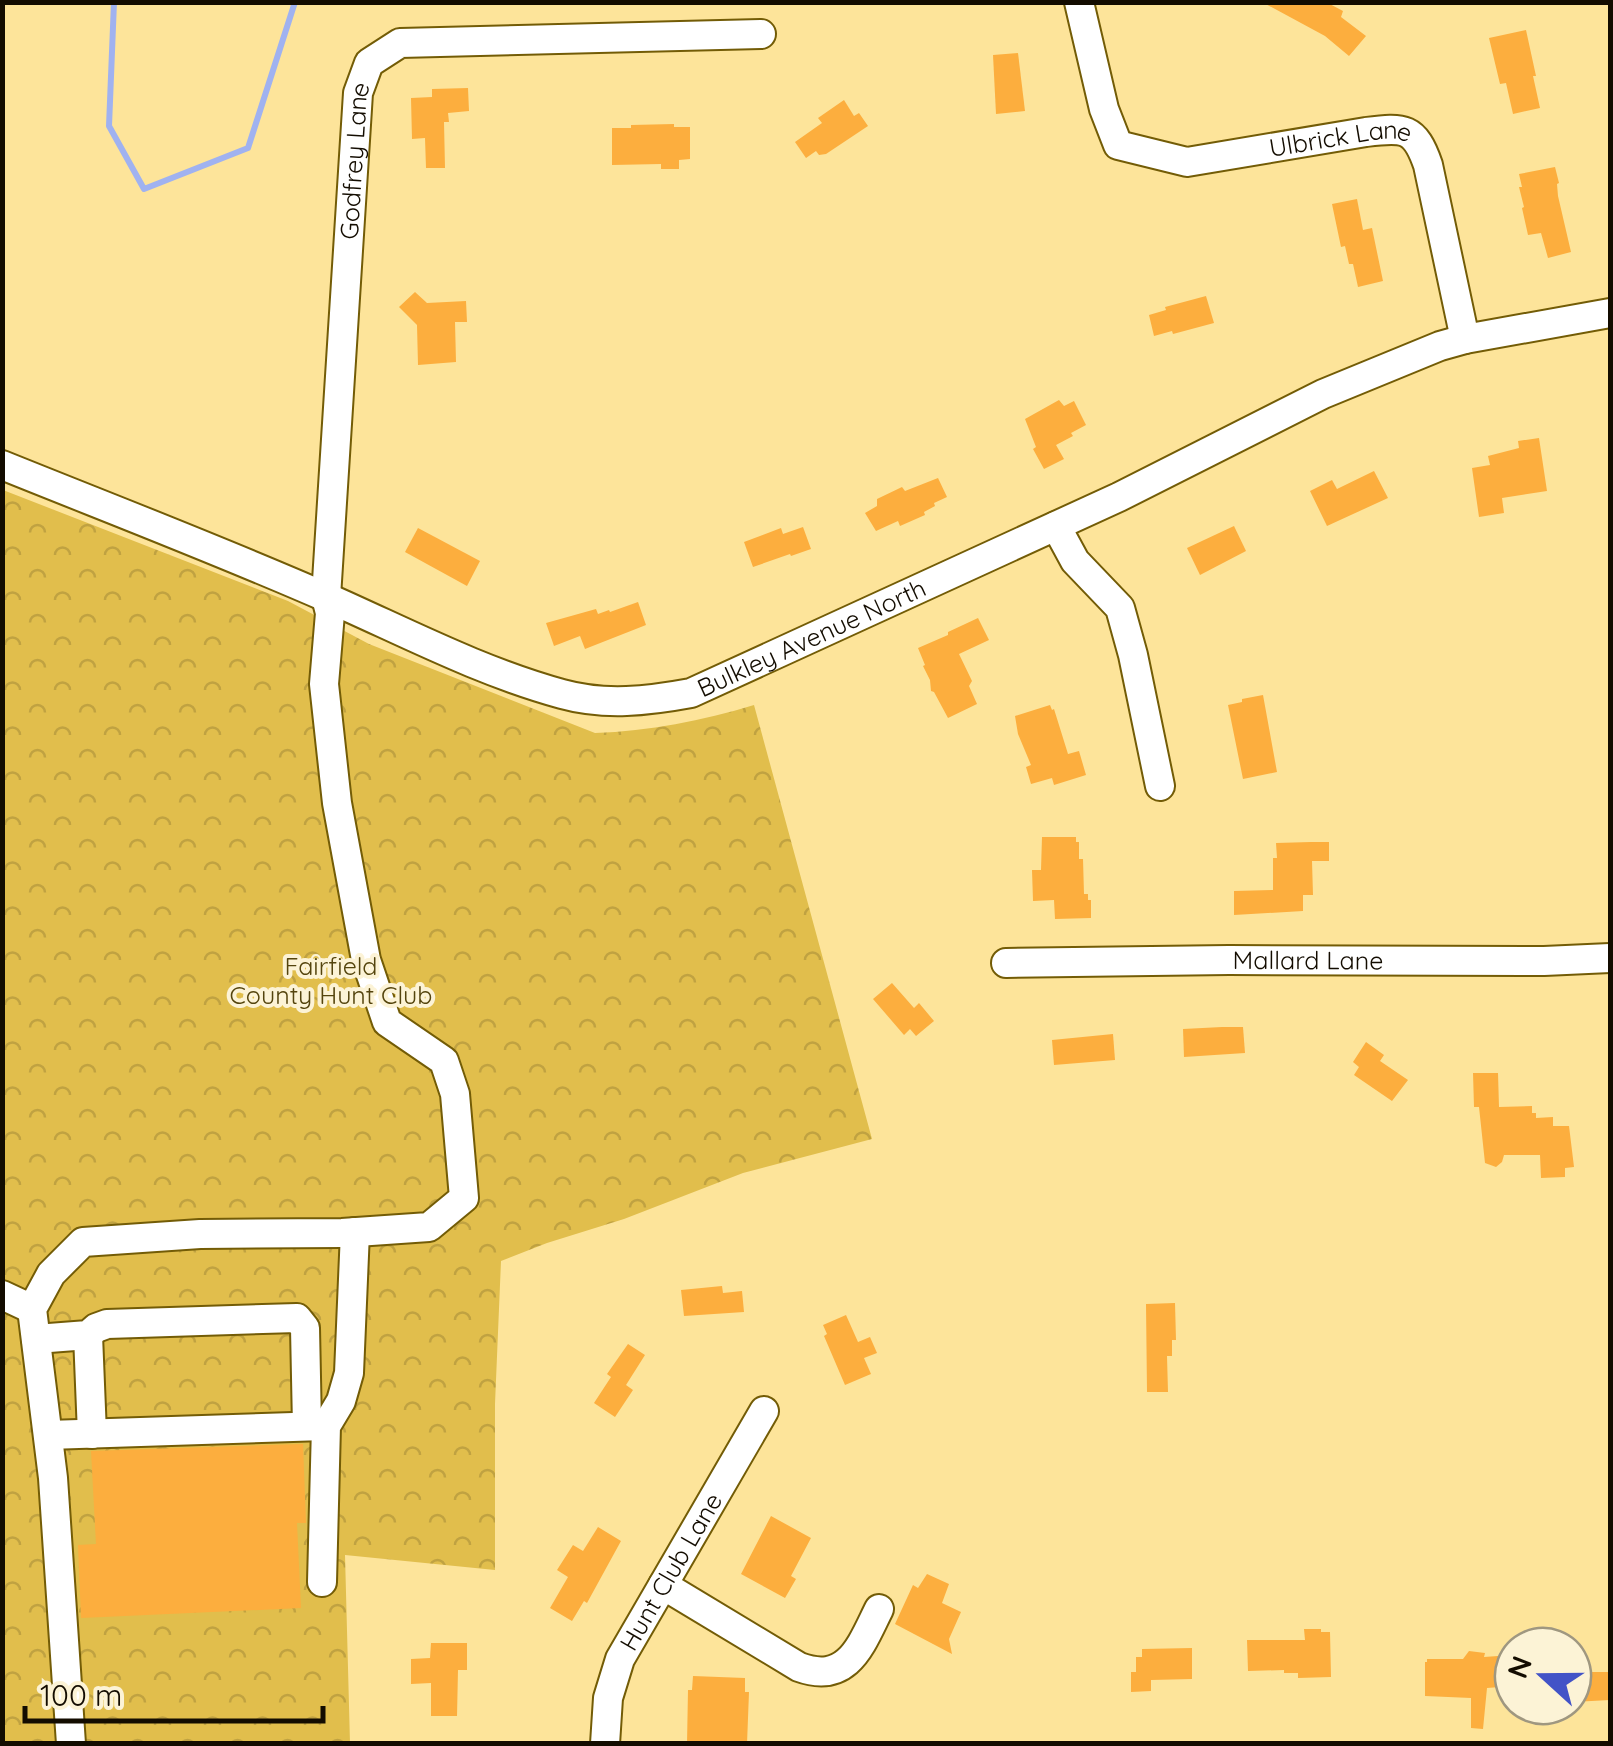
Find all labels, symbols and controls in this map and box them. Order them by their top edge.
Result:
street label: Godfrey Lane [333,77,376,240]
street label: Ulbrick Lane [1267,114,1417,163]
street label: Bulkley Avenue North [692,572,931,703]
street label: Mallard Lane [1233,944,1383,975]
park label: Fairfield County Hunt Club [230,950,432,1010]
street label: Hunt Club Lane [612,1487,728,1656]
north arrow [1493,1626,1593,1726]
text: N [1499,1651,1539,1683]
scale bar [25,1661,322,1723]
text: 100 m [40,1676,122,1714]

